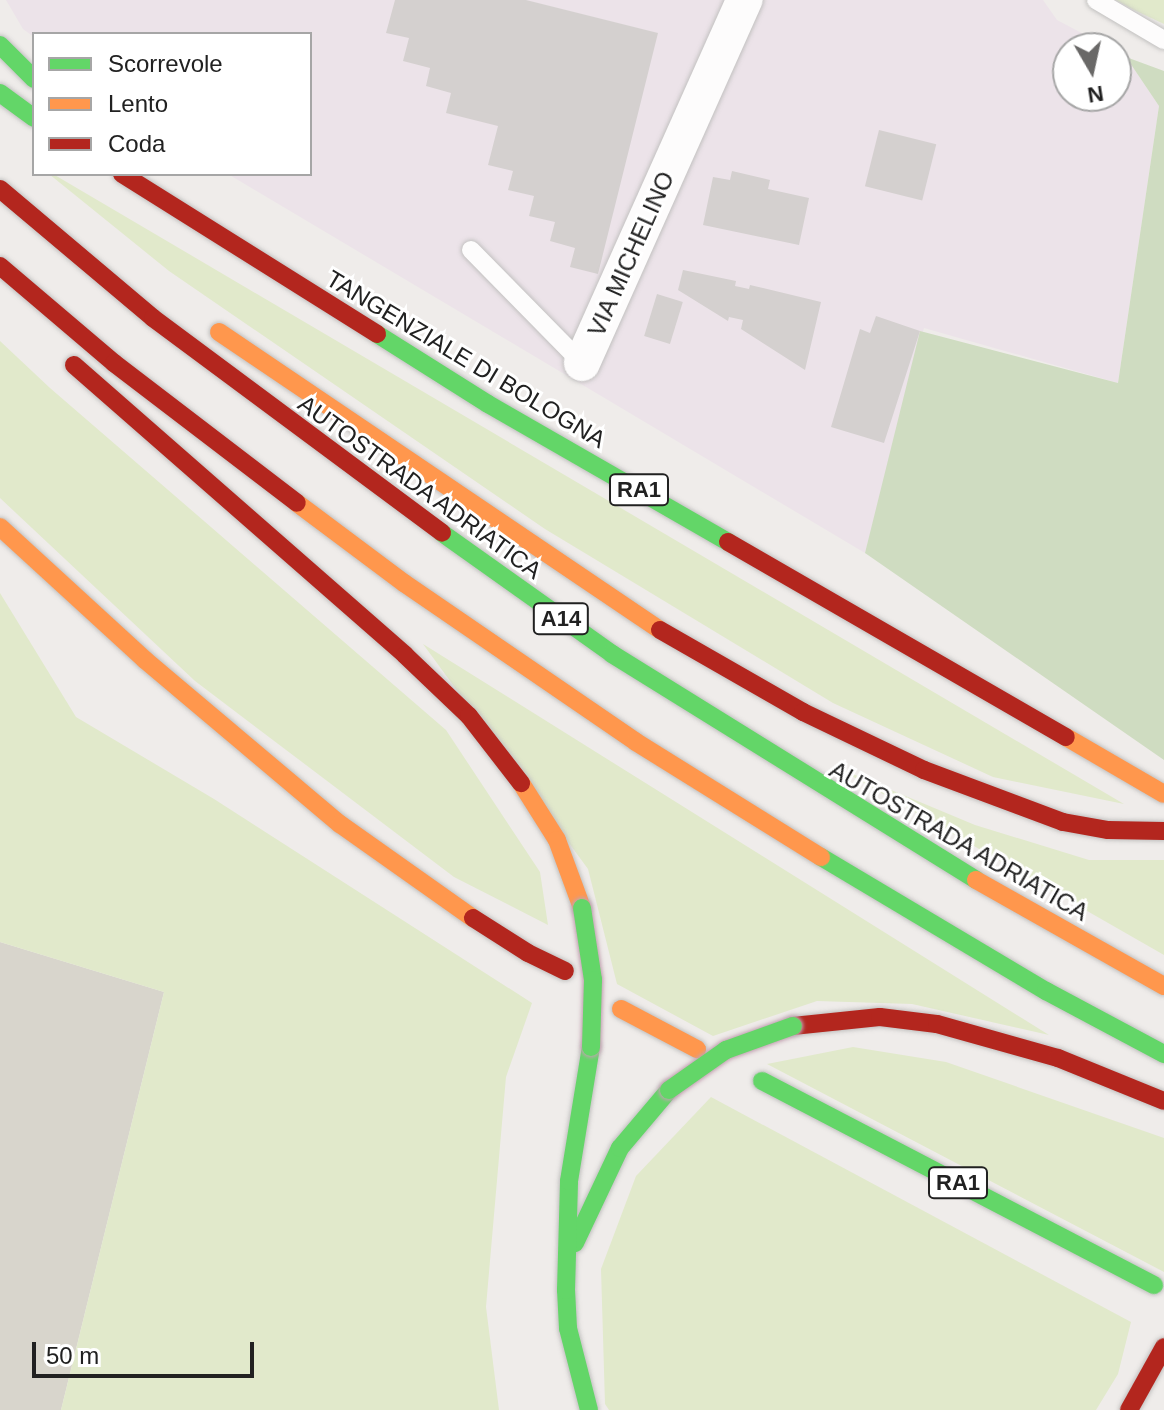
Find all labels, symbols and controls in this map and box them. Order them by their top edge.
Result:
legend [32,32,312,176]
north arrow [1052,32,1132,112]
text: Scorrevole [108,50,223,77]
text: N [1086,81,1105,108]
text: Lento [108,90,168,117]
text: Coda [108,130,165,157]
street label: VIA MICHELINO [582,167,680,341]
street label: TANGENZIALE DI BOLOGNA [321,264,611,454]
street label: AUTOSTRADA ADRIATICA [292,388,548,586]
road number: RA1 [607,472,671,508]
road number: A14 [531,601,591,637]
street label: AUTOSTRADA ADRIATICA [823,754,1095,928]
road number: RA1 [926,1165,990,1201]
scale bar [36,1326,258,1376]
text: 50 m [46,1342,99,1369]

